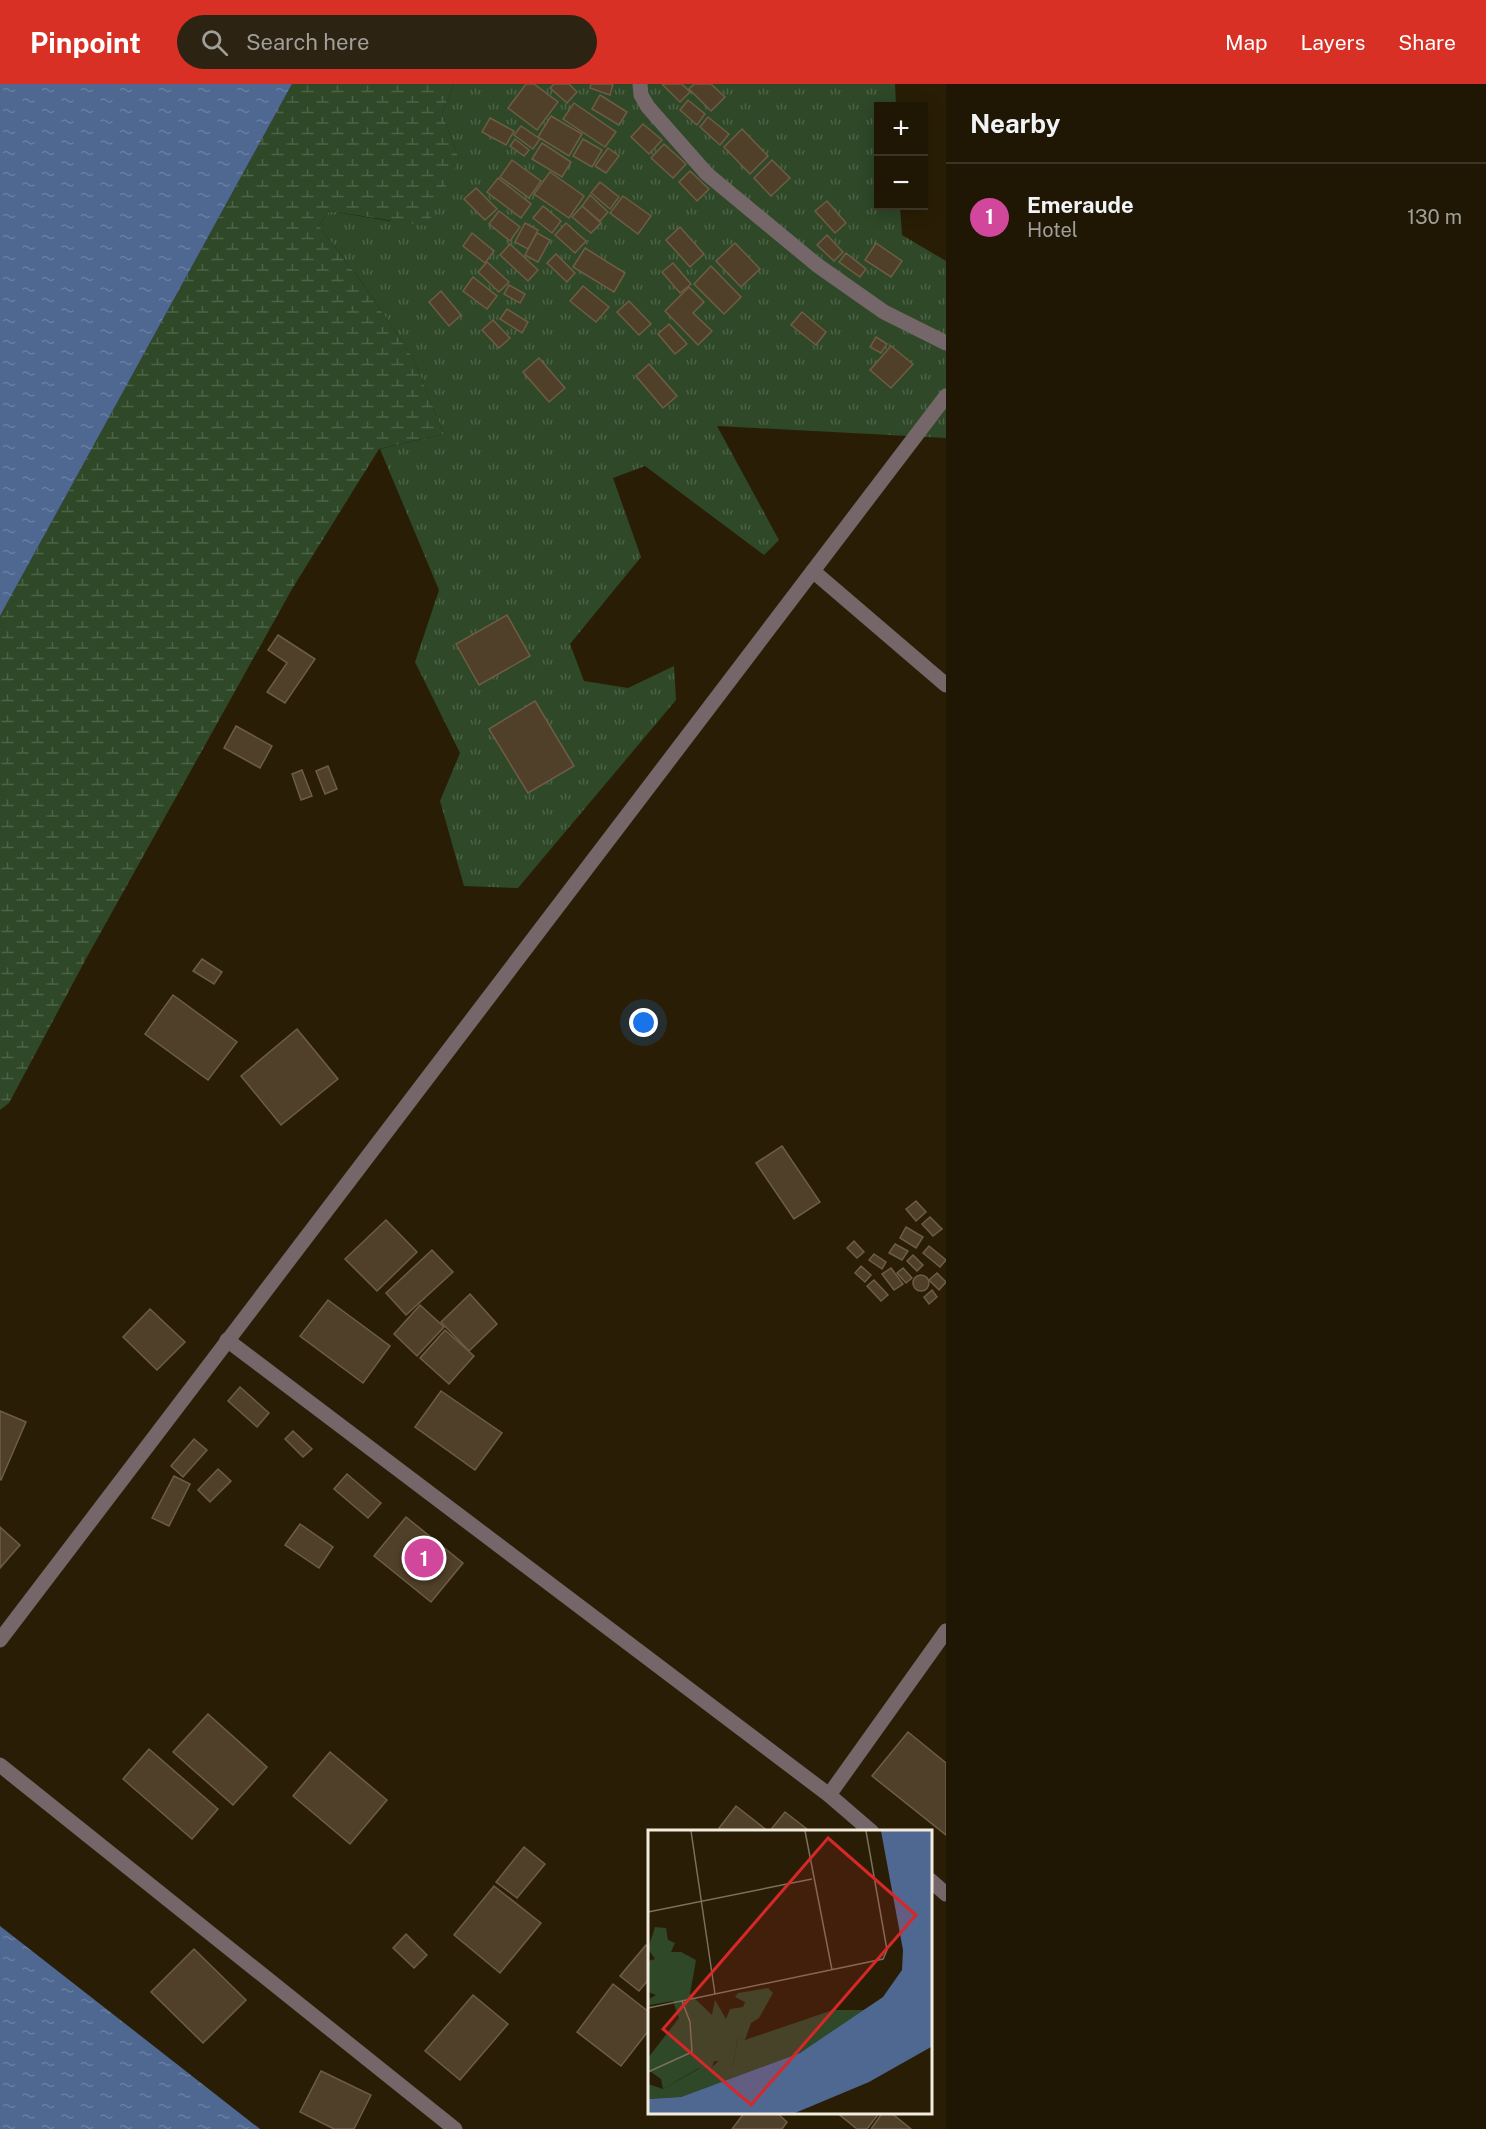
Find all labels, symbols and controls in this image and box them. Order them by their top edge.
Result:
search box [177,15,597,69]
text: Pinpoint [30,26,141,59]
icon: search [198,26,231,59]
text: Search here [246,29,369,55]
text: Map [1225,30,1268,55]
text: Layers [1301,30,1365,55]
text: Share [1398,30,1456,55]
map controls [874,102,928,210]
button: + [874,102,928,156]
text: Nearby [970,108,1060,139]
button: − [874,156,928,210]
text: Emeraude [1027,192,1134,218]
text: 1 [985,205,994,229]
text: 130 m [1407,205,1462,229]
text: Hotel [1027,218,1078,242]
your location [629,1008,658,1037]
pin: 1 [404,1536,444,1580]
inset map [648,1830,931,2114]

